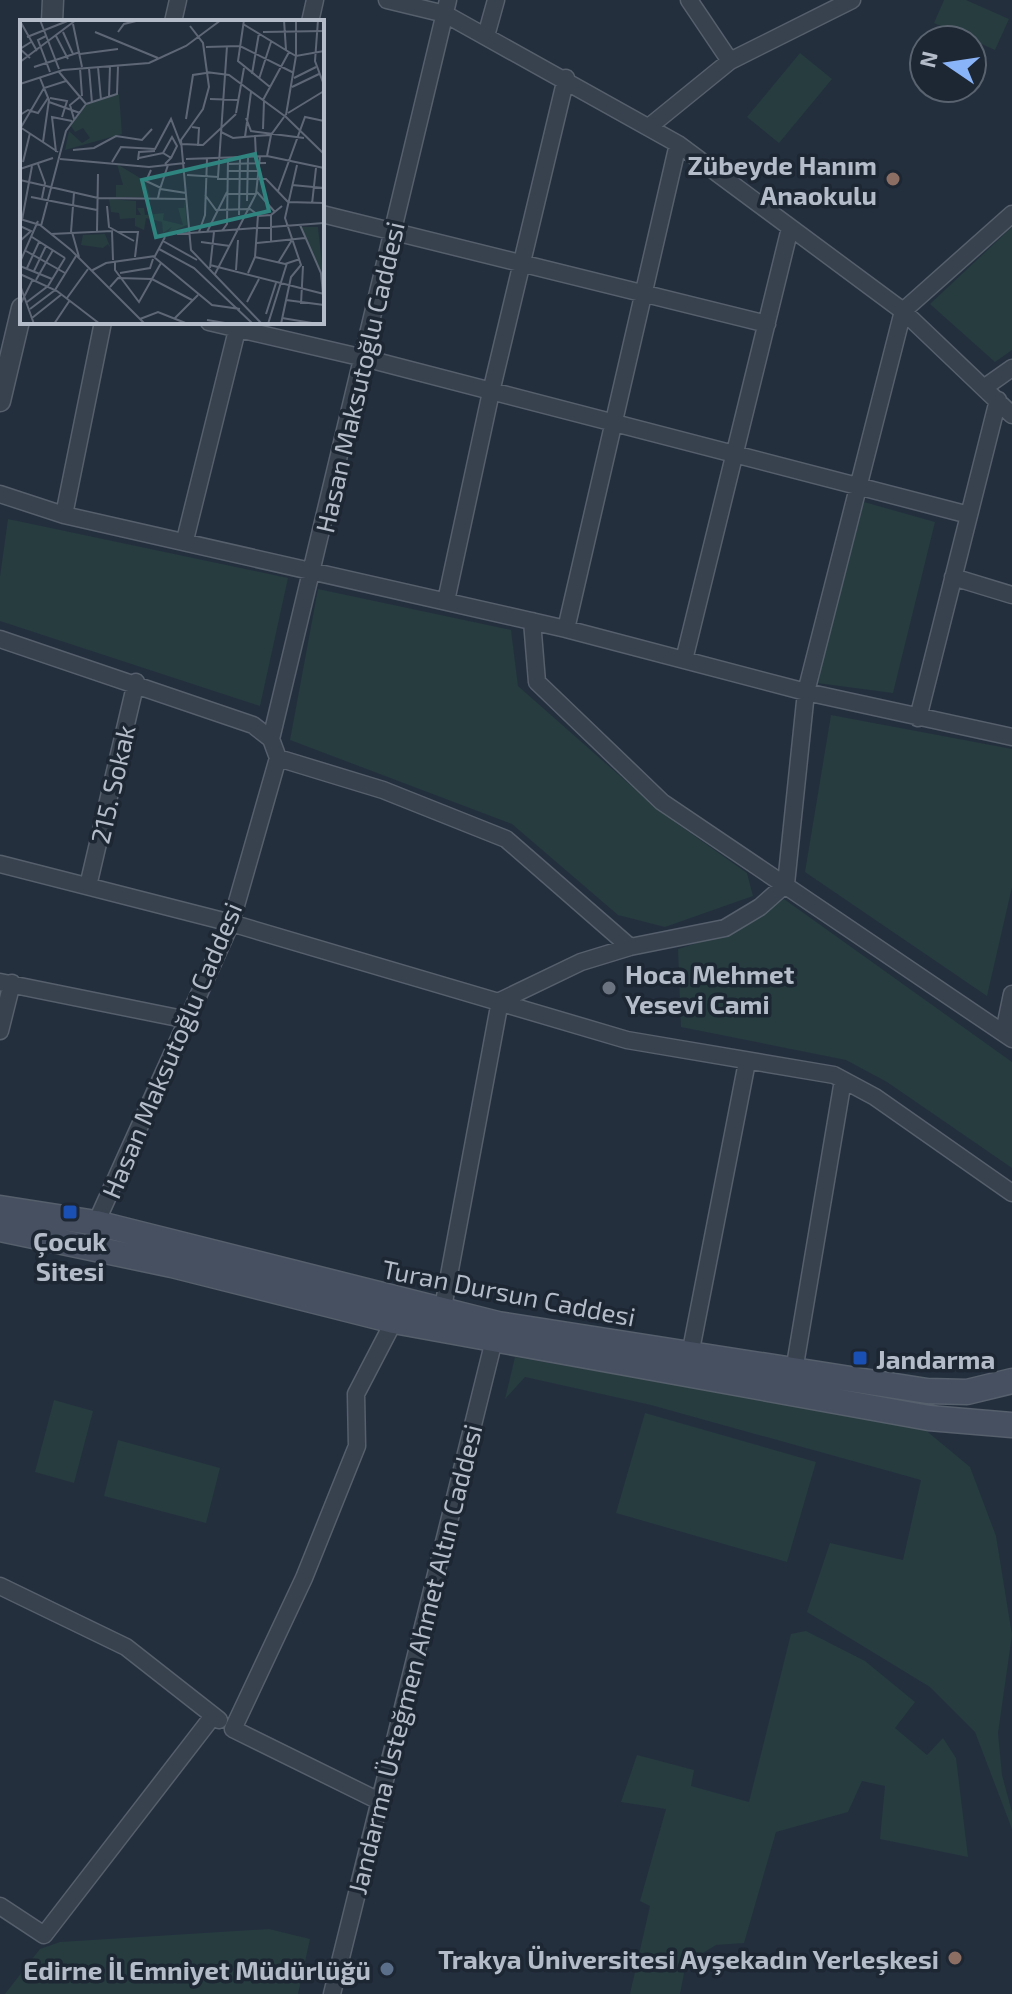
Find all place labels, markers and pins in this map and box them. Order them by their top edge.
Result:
place label: Zübeyde Hanım Anaokulu [688,149,877,210]
marker: Zübeyde Hanım Anaokulu [884,170,902,188]
place label: Hoca Mehmet Yesevi Cami [625,958,795,1019]
marker: Hoca Mehmet Yesevi Cami [600,979,618,997]
marker: Çocuk Sitesi [61,1203,79,1221]
place label: Çocuk Sitesi [33,1225,107,1286]
place label: Jandarma [876,1343,995,1374]
marker: Jandarma [851,1349,869,1367]
place label: Trakya Üniversitesi Ayşekadın Yerleşkesi [438,1943,939,1976]
marker: Trakya Üniversitesi Ayşekadın Yerleşkesi [946,1949,964,1967]
place label: Edirne İl Emniyet Müdürlüğü [23,1954,371,1986]
marker: Edirne İl Emniyet Müdürlüğü [378,1960,396,1978]

